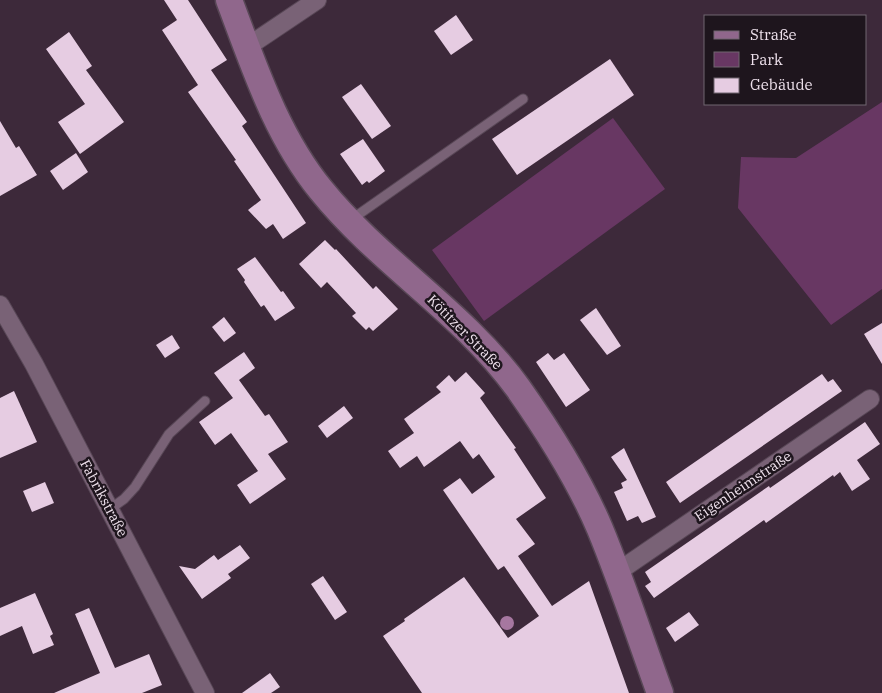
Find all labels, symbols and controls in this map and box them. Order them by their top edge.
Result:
legend [704,15,867,105]
text: Straße [750,25,797,44]
text: Park [750,50,783,69]
text: Gebäude [750,75,813,94]
street label: Kötitzer Straße [424,291,506,373]
street label: Eigenheimstraße [691,447,795,525]
street label: Fabrikstraße [76,456,132,540]

